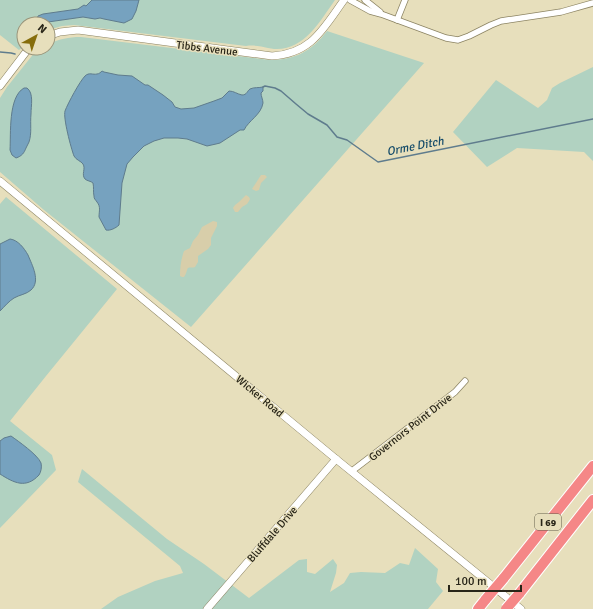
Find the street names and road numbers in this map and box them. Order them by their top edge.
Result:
street label: Tibbs Avenue [176,38,238,59]
street label: Wicker Road [233,373,286,420]
street label: Governors Point Drive [366,391,454,464]
street label: Bluffdale Drive [245,504,300,565]
road number: I 69 [535,514,561,530]

